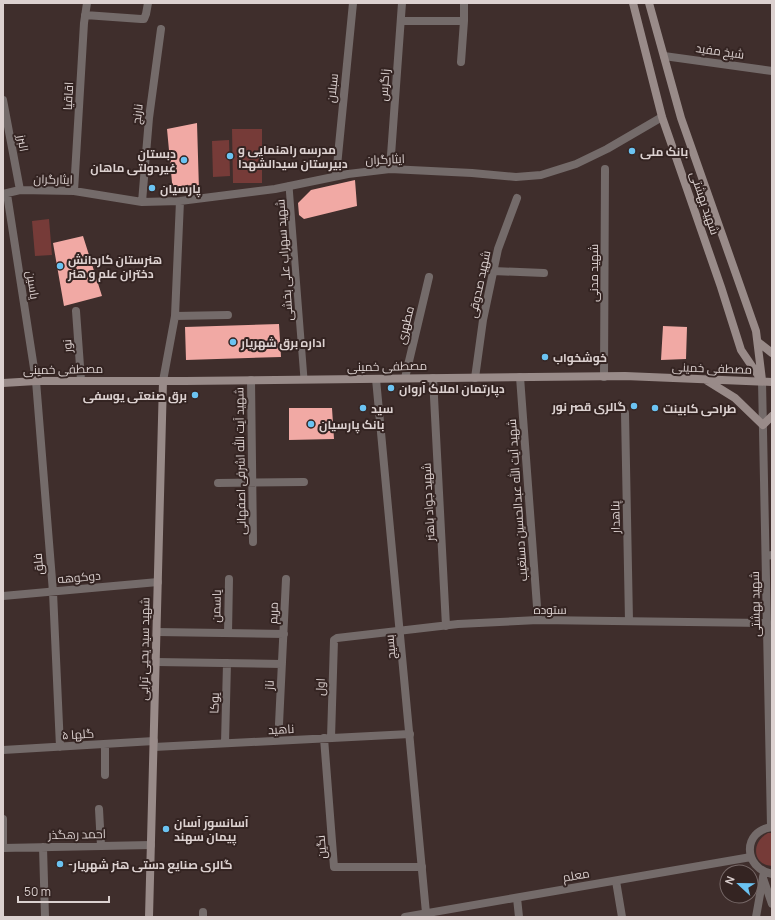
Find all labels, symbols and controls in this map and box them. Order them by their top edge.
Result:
street label: شیخ مفید [695,39,745,63]
street label: زاگرس [374,68,394,102]
street label: سبلان [322,72,342,104]
street label: اقاقیا [59,81,77,111]
street label: نارنج [127,103,147,125]
street label: البرز [13,132,33,153]
place label: مدرسه راهنمایی و دبیرستان سیدالشهدا [238,141,348,172]
place label: بانک ملی [640,143,688,160]
place label: دبستان غیردولتی ماهان [90,145,176,176]
marker: بانک ملی [627,146,637,156]
street label: ایثارگران [365,150,405,168]
marker: مدرسه راهنمایی و دبیرستان سیدالشهدا [225,151,235,161]
marker: دبستان غیردولتی ماهان [179,155,189,165]
street label: شهید بهشتی [686,169,724,237]
street label: ایثارگران [33,170,73,188]
place label: پارسیان [160,180,201,198]
marker: پارسیان [147,183,157,193]
street label: شهید سهراب علی بخشی [271,199,297,321]
street label: شهید مدنی [585,244,602,302]
street label: شهید صدوقی [464,249,494,319]
place label: هنرستان کاردانش دختران علم و هنر [67,251,162,282]
marker: هنرستان کاردانش دختران علم و هنر [55,261,65,271]
street label: یاسین [22,270,44,301]
street label: مطهری [392,304,418,346]
place label: اداره برق شهریار [240,334,325,351]
marker: اداره برق شهریار [228,337,238,347]
street label: نور [58,339,76,354]
place label: خوشخواب [553,349,607,366]
marker: خوشخواب [540,352,550,362]
street label: مصطفی خمینی [347,357,427,375]
street label: مصطفی خمینی [672,358,752,378]
street label: مصطفی خمینی [23,360,103,378]
place label: دپارتمان املاک آروان [399,380,505,398]
marker: دپارتمان املاک آروان [386,383,396,393]
place label: برق صنعتی یوسفی [83,387,187,404]
street label: شهید آیت الله اشرفی اصفهانی [230,387,250,535]
marker: برق صنعتی یوسفی [190,390,200,400]
place label: گالری قصر نور [551,398,626,415]
place label: سید [371,400,394,417]
place label: طراحی کابینت [663,400,737,417]
marker: گالری قصر نور [629,401,639,411]
marker: سید [358,403,368,413]
marker: طراحی کابینت [650,403,660,413]
place label: بانک پارسیان [319,416,384,434]
street label: شهید آیت الله عبدالحسین دستغیب [503,418,531,582]
marker: بانک پارسیان [306,419,316,429]
street label: شهید جواد باهنر [417,462,439,543]
street label: پناهدار [606,500,625,534]
street label: فلق [29,552,47,576]
street label: دوکوهه [57,567,101,587]
street label: شهید بهشتی [746,571,764,637]
street label: یاسمن [207,588,225,623]
street label: شهید سید یحیی ترابی [135,597,153,701]
street label: مریم [264,601,282,625]
street label: ستوده [533,601,567,618]
street label: بسیج [380,634,400,660]
street label: اول [311,678,329,696]
street label: ناز [260,680,278,691]
street label: یوکا [205,691,223,714]
street label: ناهید [267,720,295,738]
street label: گلها ۵ [61,724,95,744]
place label: آسانسور آسان پیمان سهند [174,814,249,846]
marker: آسانسور آسان پیمان سهند [161,824,171,834]
street label: احمد رهگذر [47,825,106,843]
street label: نگین [312,834,330,860]
place label: -گالری صنایع دستی هنر شهریار [68,856,233,874]
marker: -گالری صنایع دستی هنر شهریار [55,859,65,869]
street label: معلم [561,864,591,886]
north arrow [719,864,759,904]
text: N [721,874,738,887]
scale bar [18,878,109,904]
text: 50 m [24,883,51,900]

